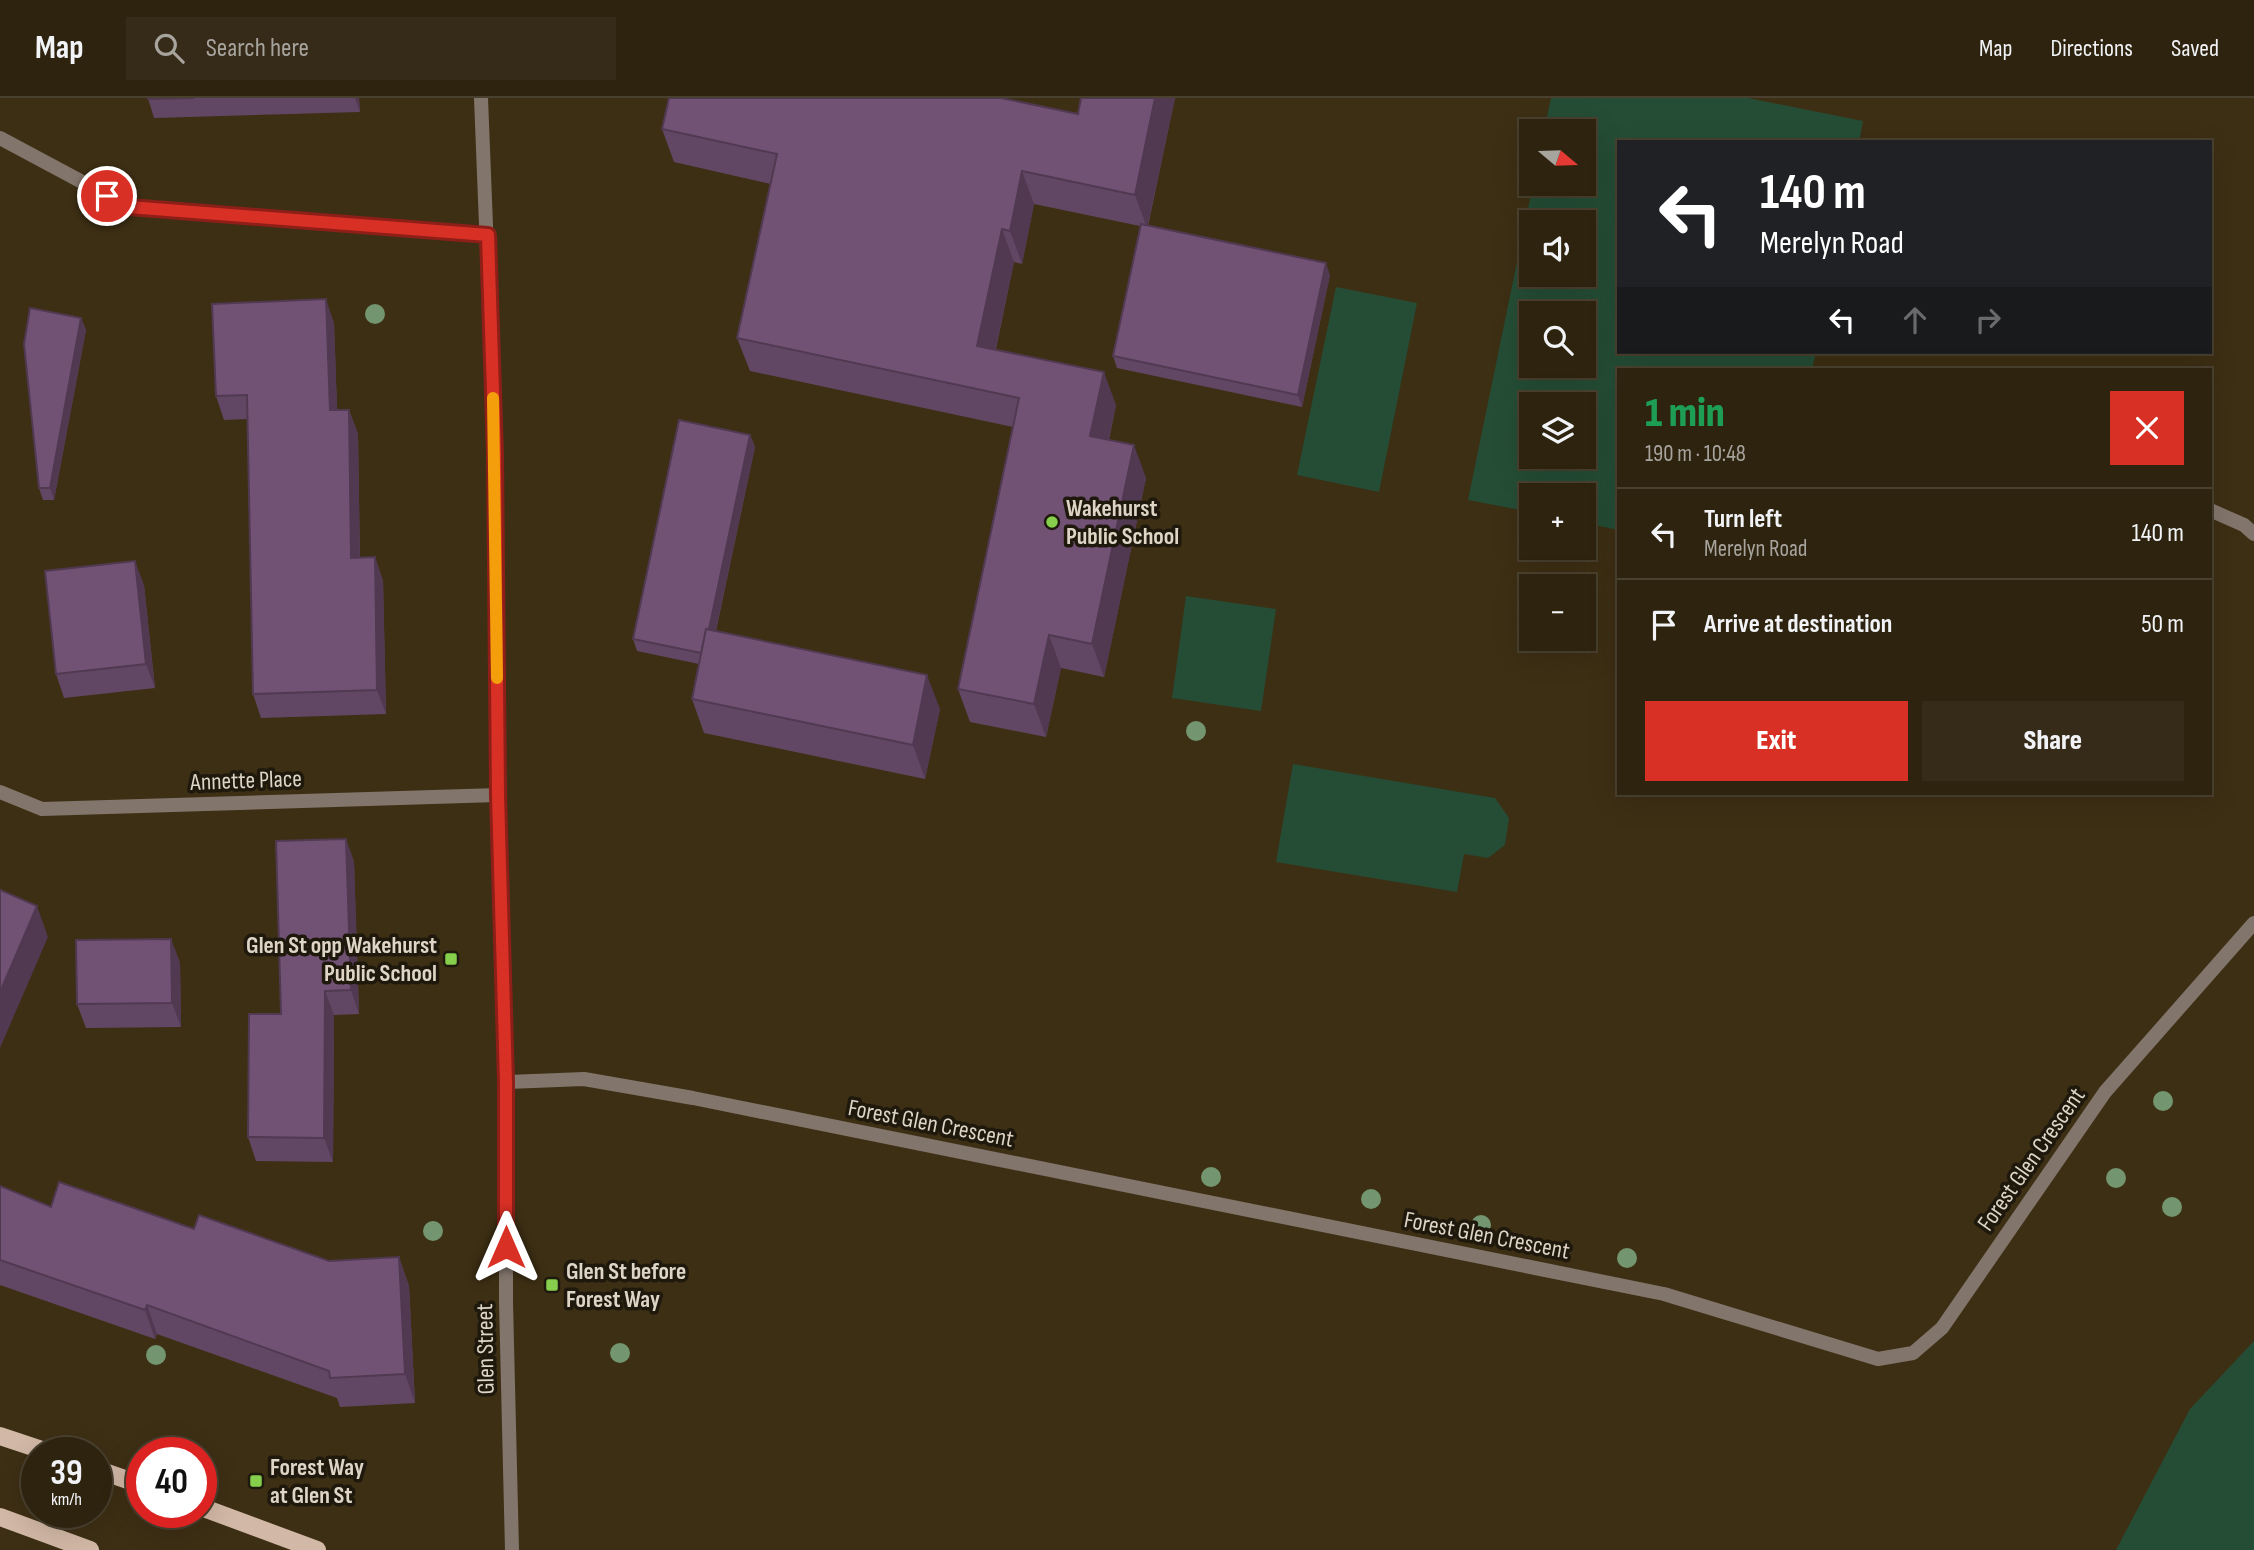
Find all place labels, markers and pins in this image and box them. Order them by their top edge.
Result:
pin [77,166,137,226]
place label: Wakehurst Public School [1066,494,1179,551]
marker: Wakehurst Public School [1044,514,1060,530]
place label: Glen St opp Wakehurst Public School [246,931,437,988]
marker: Glen St opp Wakehurst Public School [443,951,459,967]
place label: Glen St before Forest Way [566,1257,686,1314]
marker: Glen St before Forest Way [544,1277,560,1293]
place label: Forest Way at Glen St [270,1453,364,1510]
marker: Forest Way at Glen St [248,1473,264,1489]

